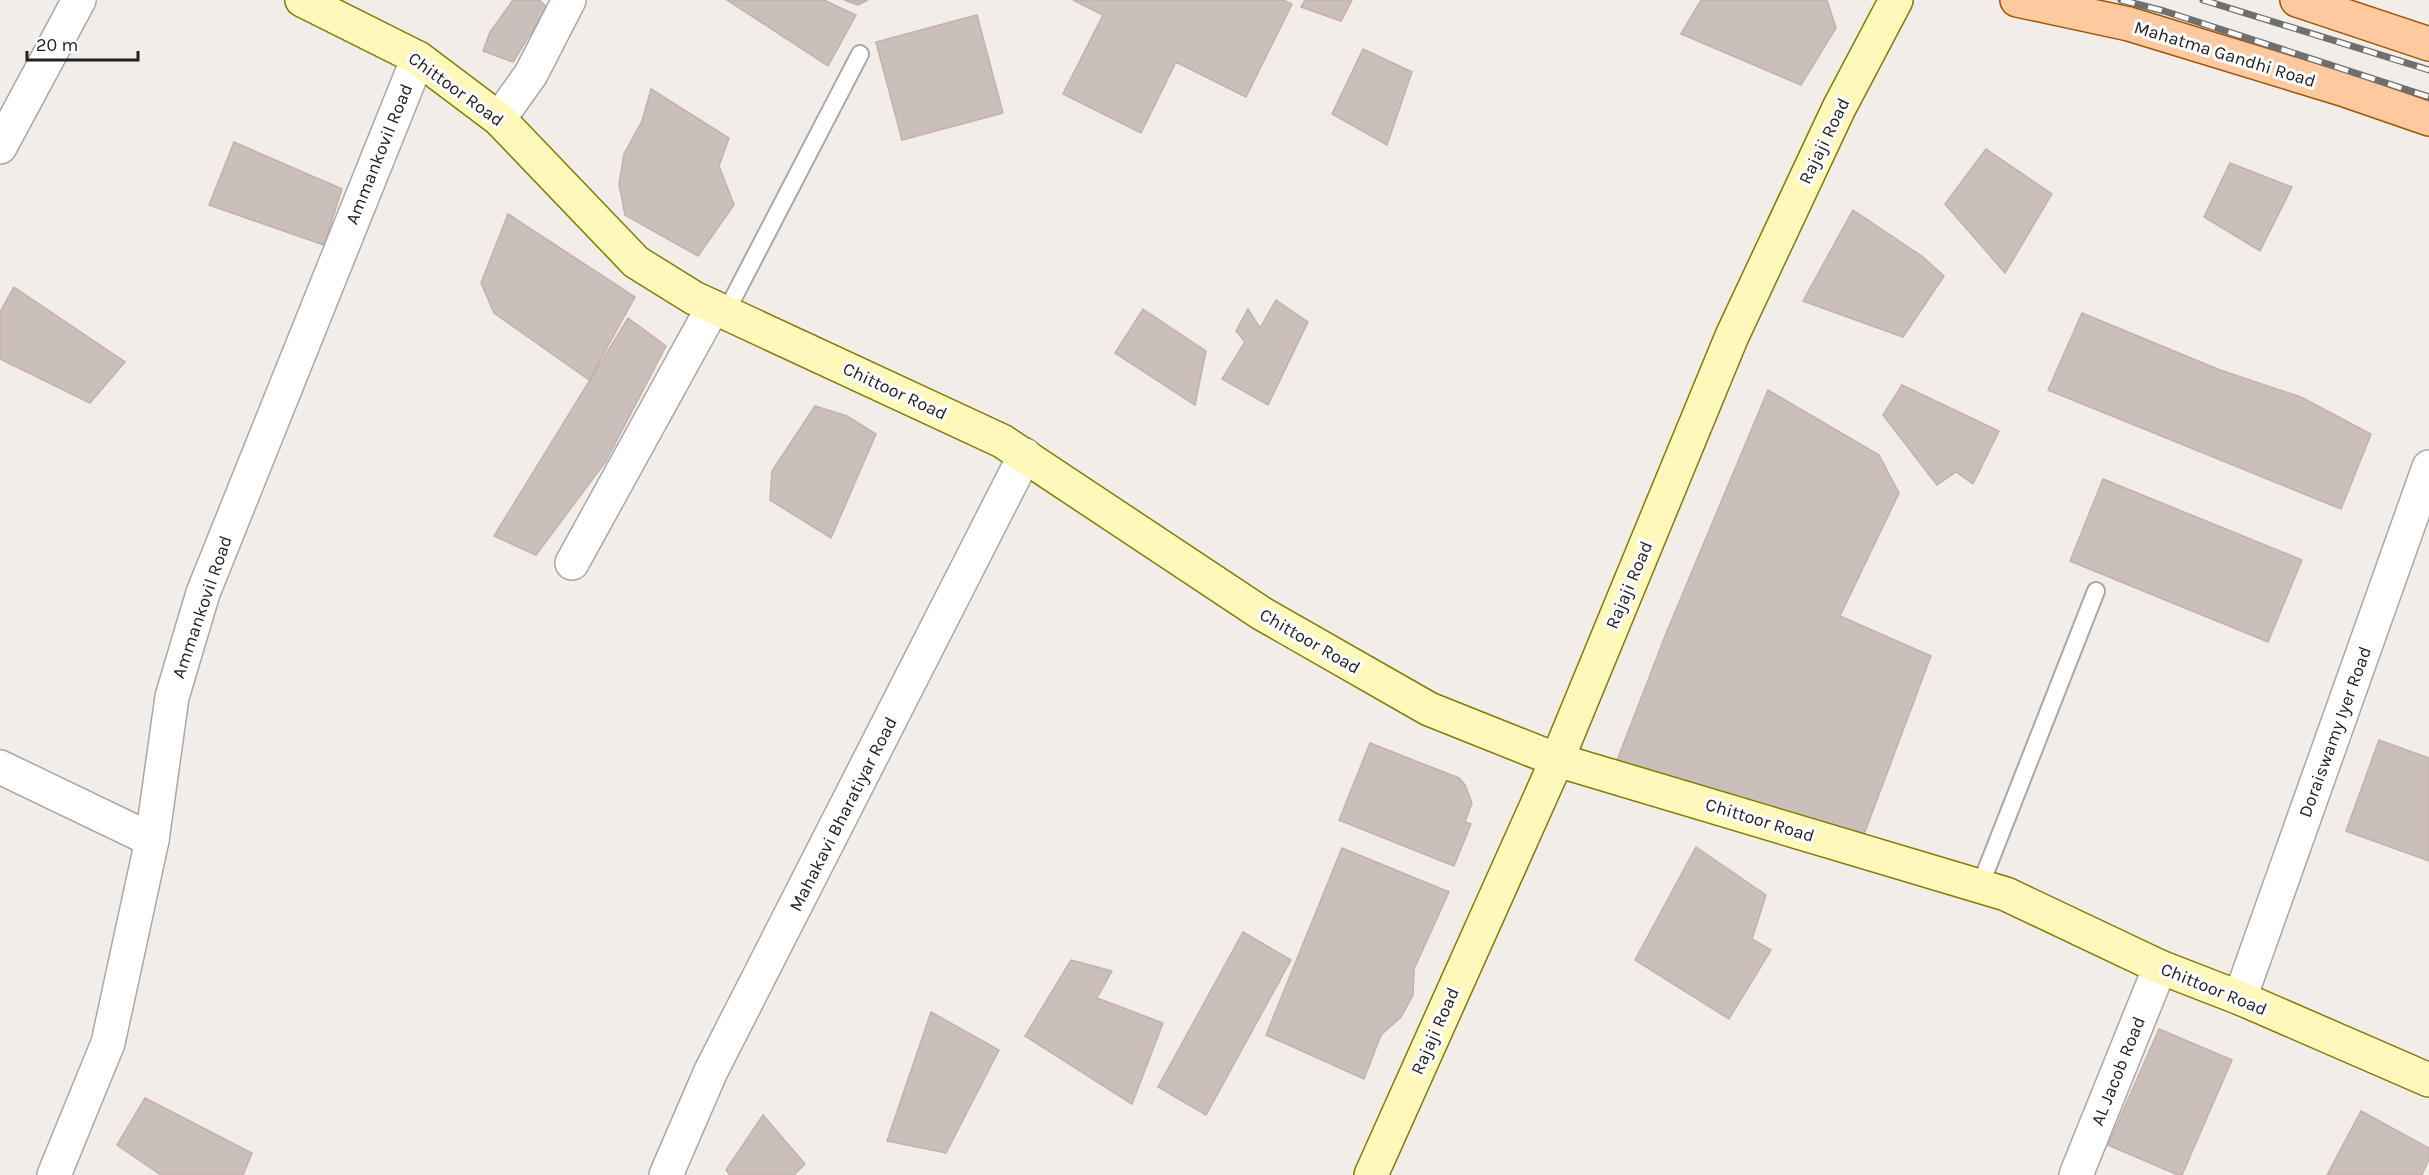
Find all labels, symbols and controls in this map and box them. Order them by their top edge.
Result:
street label: Mahatma Gandhi Road [2132,16,2318,92]
scale bar [27,24,138,62]
text: 20 m [36,34,78,56]
street label: Chittoor Road [404,47,508,131]
street label: Ammankovil Road [341,80,417,228]
street label: Rajaji Road [1794,94,1854,188]
street label: Chittoor Road [839,357,951,425]
street label: Ammankovil Road [167,533,237,681]
street label: Rajaji Road [1601,538,1657,632]
street label: Chittoor Road [1256,603,1364,679]
street label: Doraiswamy Iyer Road [2294,644,2376,820]
street label: Mahakavi Bharatiyar Road [784,713,902,915]
street label: Chittoor Road [1703,793,1817,847]
street label: Chittoor Road [2158,958,2270,1020]
street label: Rajaji Road [1406,984,1464,1078]
street label: AL Jacob Road [2086,1013,2150,1129]

